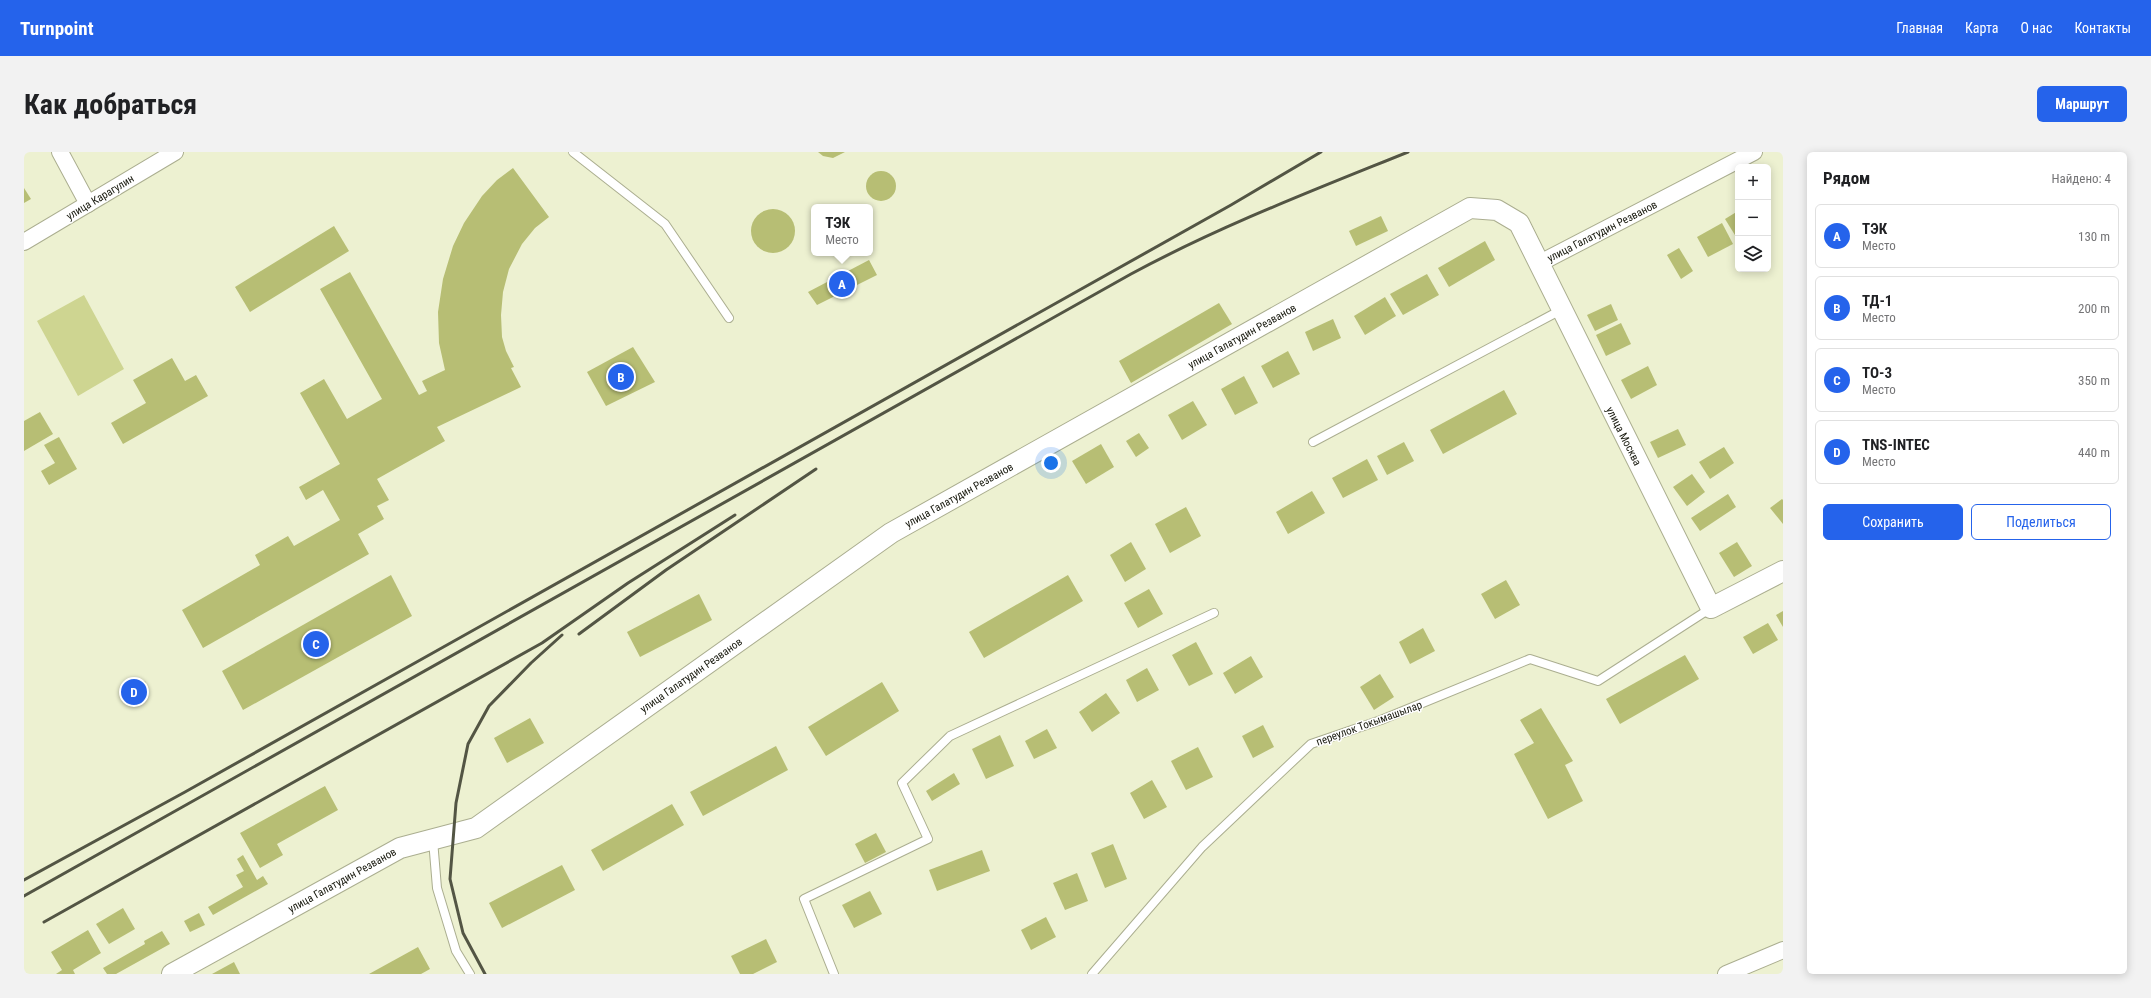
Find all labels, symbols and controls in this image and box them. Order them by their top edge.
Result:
text: Turnpoint [20,17,94,40]
text: Главная [1896,20,1943,36]
text: Карта [1965,20,1998,36]
text: О нас [2020,20,2052,36]
text: Контакты [2074,20,2131,36]
button: Маршрут [2037,86,2127,122]
text: Как добраться [24,88,197,121]
map controls [1735,164,1771,272]
button: + [1735,164,1771,200]
text: Рядом [1823,168,1870,188]
text: Найдено: 4 [2051,171,2111,186]
street label: улица Карагулин [64,172,136,223]
street label: улица Галатудин Резванов [1545,198,1659,265]
button: − [1735,200,1771,236]
popup [811,204,873,256]
text: ТЭК [825,214,850,232]
text: ТЭК [1862,220,1887,238]
text: A [1833,229,1841,244]
text: 130 m [2078,229,2110,244]
text: Место [825,232,859,247]
button: layers [1735,236,1771,272]
text: Место [1862,238,1896,253]
pin: A [829,269,855,299]
text: ТД-1 [1862,292,1892,310]
street label: улица Галатудин Резванов [1186,301,1299,372]
text: B [1833,301,1841,316]
text: 200 m [2078,301,2110,316]
text: Место [1862,310,1896,325]
pin: B [608,362,634,392]
text: ТО-3 [1862,364,1892,382]
text: C [1833,373,1841,388]
text: 350 m [2078,373,2110,388]
text: Место [1862,382,1896,397]
street label: улица Москва [1603,405,1644,468]
text: TNS-INTEC [1862,436,1930,454]
text: D [1833,445,1841,460]
text: 440 m [2078,445,2110,460]
your location [1041,453,1061,473]
text: Место [1862,454,1896,469]
street label: улица Галатудин Резванов [903,460,1016,531]
button: Сохранить [1823,504,1963,540]
button: Поделиться [1971,504,2111,540]
pin: C [303,629,329,659]
street label: улица Галатудин Резванов [638,635,745,716]
pin: D [121,677,147,707]
street label: переулок Токымашылар [1314,698,1424,749]
street label: улица Галатудин Резванов [286,845,399,916]

